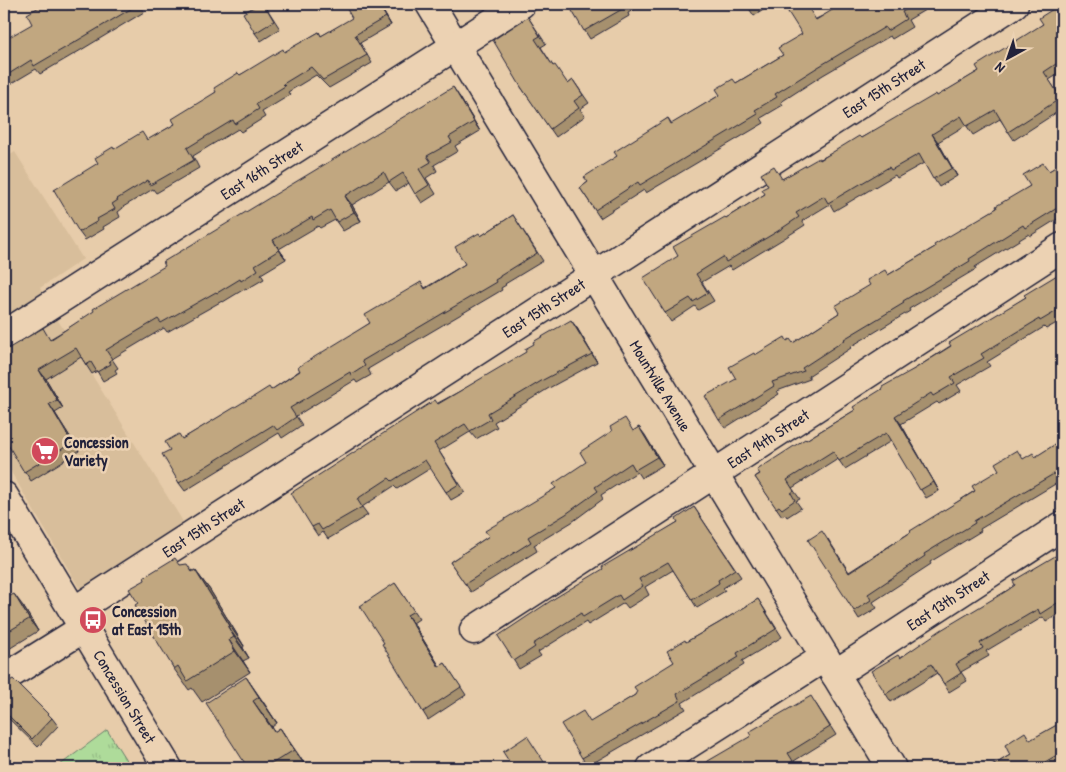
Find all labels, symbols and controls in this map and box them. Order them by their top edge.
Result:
north arrow [984,32,1034,82]
street label: East 15th Street [838,53,930,123]
text: N [990,58,1008,78]
street label: East 16th Street [216,135,308,205]
street label: East 15th Street [498,273,590,343]
street label: Mountville Avenue [625,336,697,436]
street label: East 14th Street [723,403,814,473]
place label: Concession Variety [64,431,129,472]
supermarket icon: Concession Variety [30,436,60,466]
street label: East 15th Street [158,492,249,562]
street label: East 13th Street [902,565,994,635]
place label: Concession at East 15th [112,600,181,640]
bus stop icon: Concession at East 15th [78,605,108,635]
street label: Concession Street [88,645,162,748]

